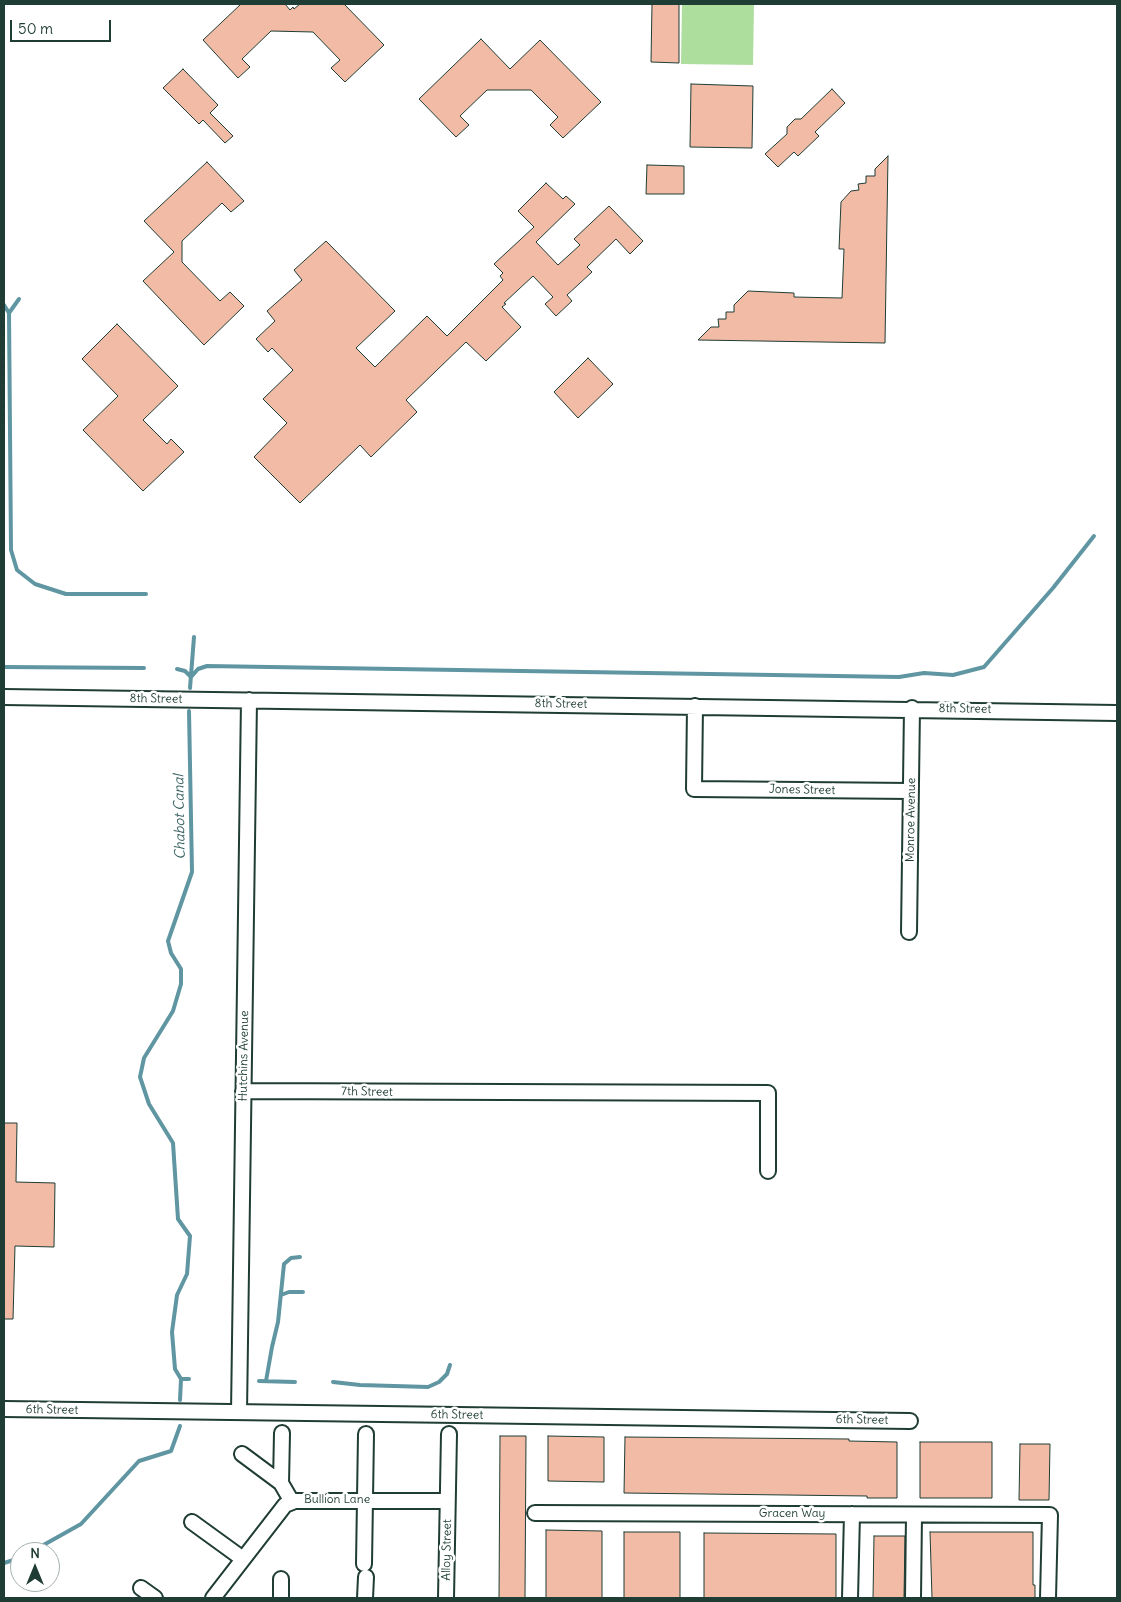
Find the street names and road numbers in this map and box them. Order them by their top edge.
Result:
street label: 8th Street [129,691,183,707]
street label: 8th Street [534,696,588,712]
street label: 8th Street [938,701,992,717]
street label: Monroe Avenue [903,778,919,862]
street label: Jones Street [769,782,835,798]
street label: Hutchins Avenue [236,1010,252,1102]
street label: 7th Street [341,1084,393,1100]
street label: 6th Street [25,1402,79,1418]
street label: 6th Street [430,1407,484,1423]
street label: 6th Street [835,1412,889,1428]
street label: Bullion Lane [304,1493,370,1507]
street label: Gracen Way [759,1507,825,1521]
street label: Alloy Street [439,1519,455,1581]

